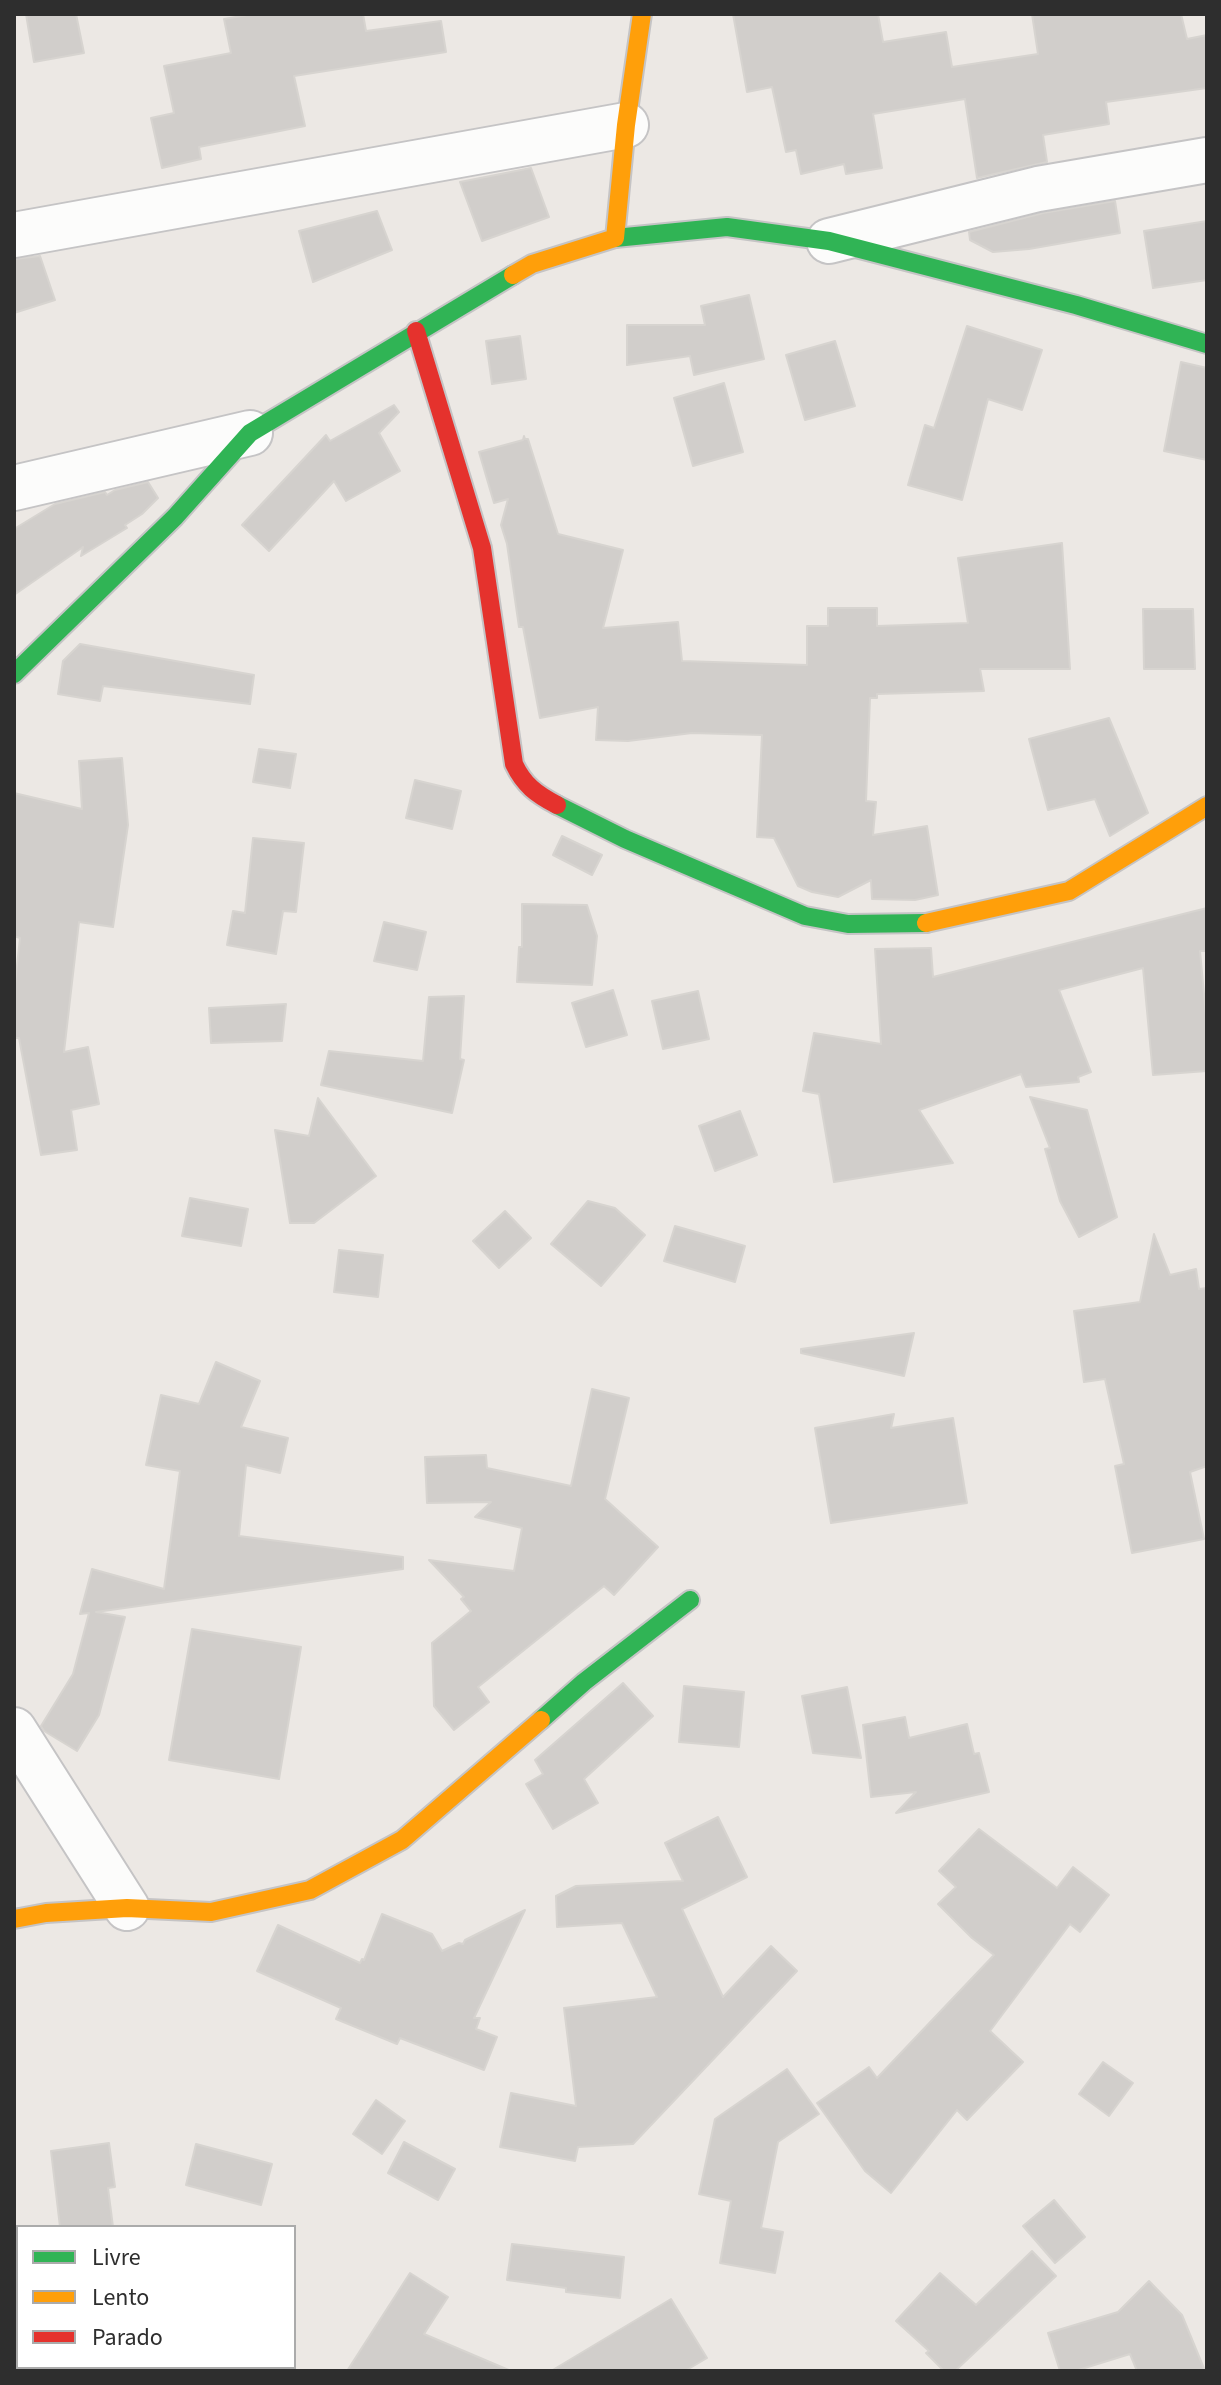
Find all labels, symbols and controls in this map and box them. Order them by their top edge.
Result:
legend [16,2225,296,2369]
text: Livre [92,2240,141,2275]
text: Lento [92,2280,149,2315]
text: Parado [92,2320,163,2355]

